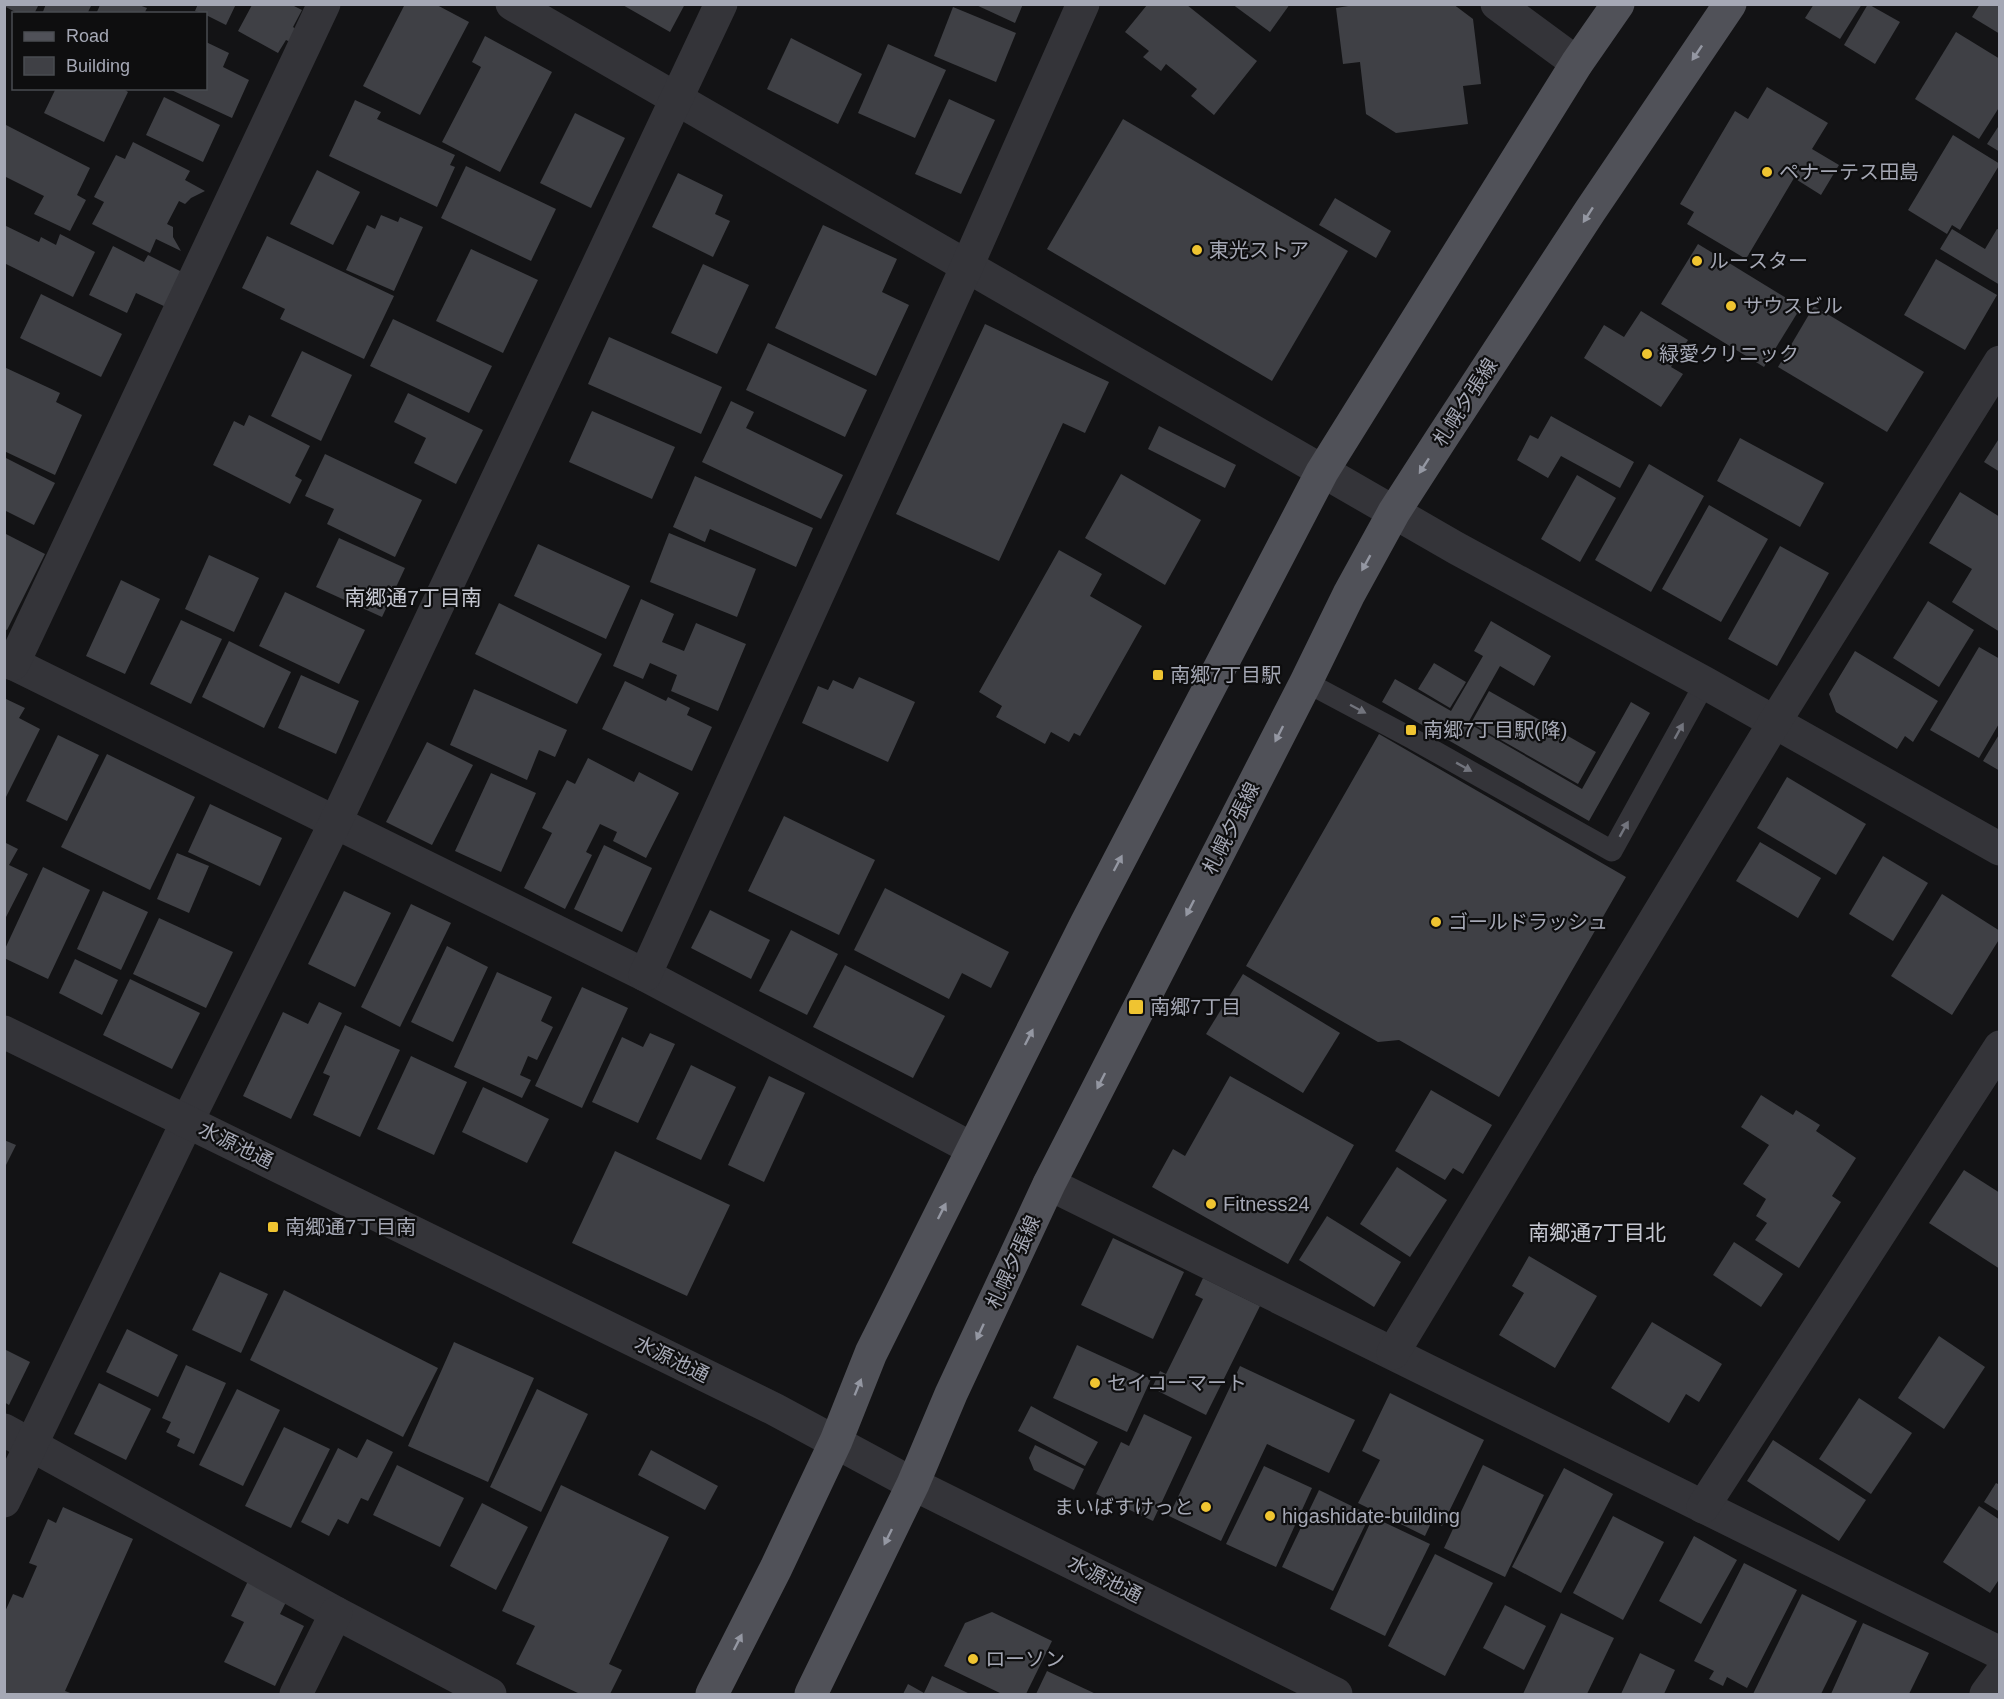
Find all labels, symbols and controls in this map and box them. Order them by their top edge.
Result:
legend [12,12,207,90]
text: Road [66,26,109,46]
one-way arrow [1692,45,1703,61]
text: Building [66,56,130,76]
place label: ペナーテス田島 [1779,161,1919,183]
marker: ペナーテス田島 [1760,165,1774,179]
one-way arrow [1582,206,1594,222]
place label: 東光ストア [1209,239,1309,261]
marker: 東光ストア [1190,243,1204,257]
place label: ルースター [1709,250,1808,272]
marker: ルースター [1690,254,1704,268]
place label: サウスビル [1743,295,1843,317]
marker: サウスビル [1724,299,1738,313]
place label: 緑愛クリニック [1659,343,1799,365]
marker: 緑愛クリニック [1640,347,1654,361]
street label: 札幌夕張線 [1429,354,1501,450]
one-way arrow [1418,458,1429,474]
one-way arrow [1361,555,1371,572]
district label: 南郷通7丁目南 [344,586,482,609]
place label: 南郷7丁目駅 [1170,664,1281,686]
marker: 南郷7丁目駅 [1151,668,1165,682]
one-way arrow [1350,704,1367,714]
place label: 南郷7丁目駅(降) [1423,719,1567,741]
marker: 南郷7丁目駅(降) [1404,723,1418,737]
one-way arrow [1673,723,1683,740]
one-way arrow [1275,725,1285,743]
one-way arrow [1455,762,1472,772]
street label: 札幌夕張線 [1198,778,1264,878]
one-way arrow [1619,820,1629,837]
one-way arrow [1113,855,1123,872]
one-way arrow [1186,899,1195,916]
place label: ゴールドラッシュ [1448,911,1608,933]
marker: ゴールドラッシュ [1429,915,1443,929]
place label: 南郷7丁目 [1150,996,1241,1018]
marker: 南郷7丁目 [1127,998,1145,1016]
one-way arrow [1024,1028,1034,1046]
one-way arrow [1097,1072,1107,1090]
street label: 水源池通 [195,1118,277,1172]
place label: Fitness24 [1223,1193,1310,1215]
marker: Fitness24 [1204,1197,1218,1211]
one-way arrow [937,1203,947,1220]
street label: 札幌夕張線 [982,1212,1044,1312]
place label: 南郷通7丁目南 [285,1216,416,1238]
marker: 南郷通7丁目南 [266,1220,280,1234]
district label: 南郷通7丁目北 [1528,1221,1666,1244]
one-way arrow [975,1324,985,1342]
street label: 水源池通 [631,1332,713,1386]
place label: セイコーマート [1107,1372,1247,1394]
marker: セイコーマート [1088,1376,1102,1390]
one-way arrow [854,1378,863,1396]
place label: まいばすけっと [1054,1496,1194,1518]
marker: まいばすけっと [1199,1500,1213,1514]
place label: higashidate-building [1282,1505,1460,1527]
marker: higashidate-building [1263,1509,1277,1523]
one-way arrow [884,1528,893,1545]
street label: 水源池通 [1064,1551,1146,1607]
one-way arrow [733,1634,743,1651]
place label: ローソン [985,1648,1065,1670]
marker: ローソン [966,1652,980,1666]

